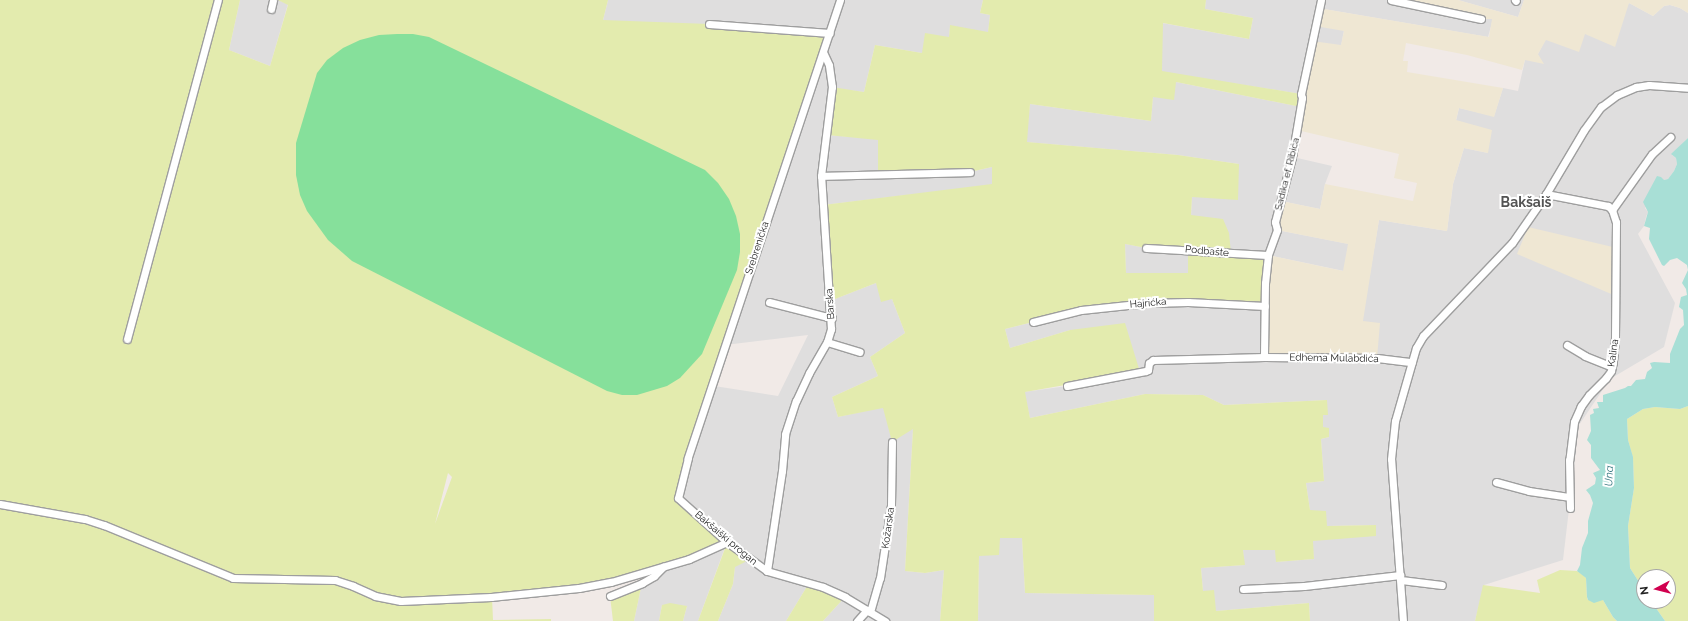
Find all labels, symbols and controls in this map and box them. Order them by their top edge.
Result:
street label: Sadika ef. Ribića [1272,136,1302,212]
district label: Bakšaiš [1501,194,1551,210]
street label: Srebrenička [743,220,771,276]
street label: Podbašte [1185,243,1229,259]
street label: Barska [823,288,837,320]
street label: Hajrićka [1129,295,1167,311]
street label: Kalina [1605,338,1621,368]
street label: Edhema Mulabdića [1289,351,1379,365]
water label: Una [1603,465,1617,487]
street label: Kožarska [879,507,897,549]
street label: Bakšaiški progan [692,508,760,568]
north arrow [1636,569,1676,609]
text: N [1638,585,1652,595]

